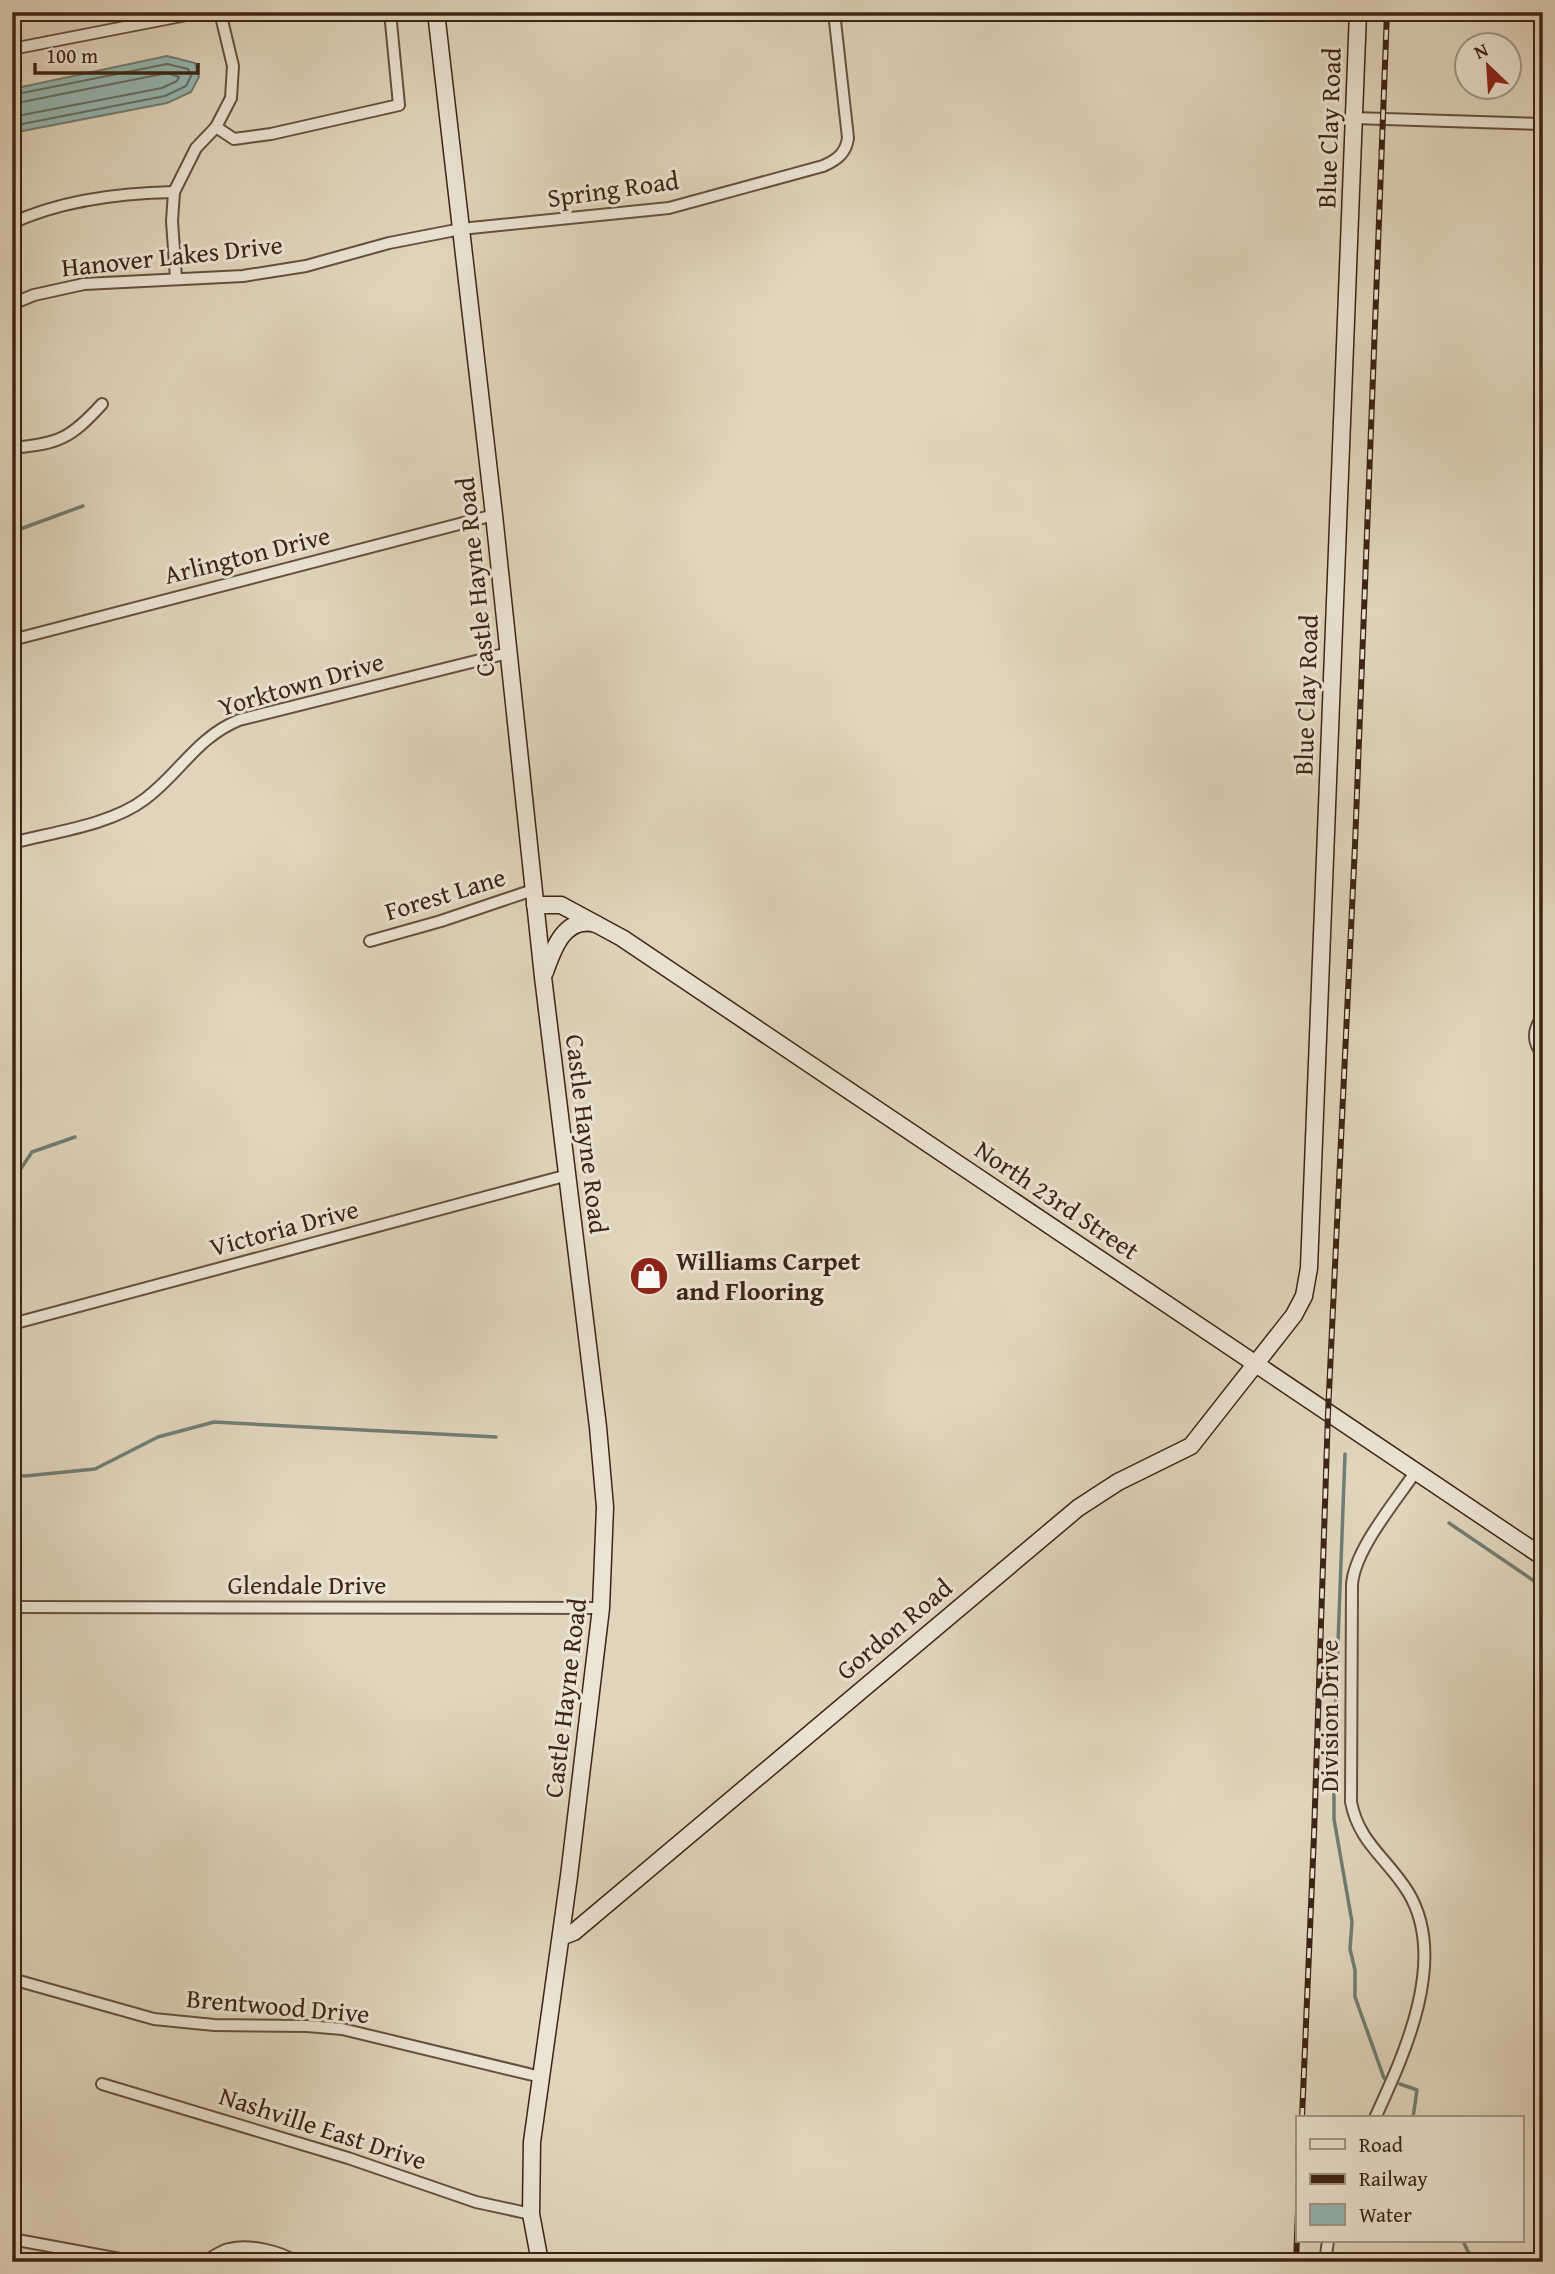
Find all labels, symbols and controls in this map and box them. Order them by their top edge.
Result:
scale bar [35,32,198,76]
north arrow [1454,32,1524,102]
text: N [1469,35,1493,66]
text: 100 m [46,40,98,71]
street label: Blue Clay Road [1306,47,1351,209]
street label: Spring Road [545,160,681,217]
street label: Hanover Lakes Drive [59,225,284,287]
street label: Castle Hayne Road [445,475,504,679]
street label: Arlington Drive [160,515,334,594]
street label: Blue Clay Road [1283,614,1328,776]
street label: Yorktown Drive [214,641,388,726]
street label: Forest Lane [380,857,510,930]
street label: Castle Hayne Road [556,1032,619,1236]
street label: North 23rd Street [967,1130,1148,1269]
street label: Victoria Drive [205,1189,363,1266]
place label: Williams Carpet and Flooring [676,1241,860,1310]
shop icon: Williams Carpet and Flooring [628,1255,670,1297]
street label: Glendale Drive [227,1565,387,1604]
street label: Gordon Road [827,1568,960,1689]
street label: Castle Hayne Road [533,1596,596,1800]
street label: Division Drive [1309,1640,1348,1792]
street label: Brentwood Drive [185,1978,371,2033]
street label: Nashville East Drive [214,2076,432,2179]
legend [1296,2116,1524,2242]
text: Road [1359,2129,1404,2160]
text: Railway [1359,2163,1428,2194]
text: Water [1359,2199,1412,2230]

